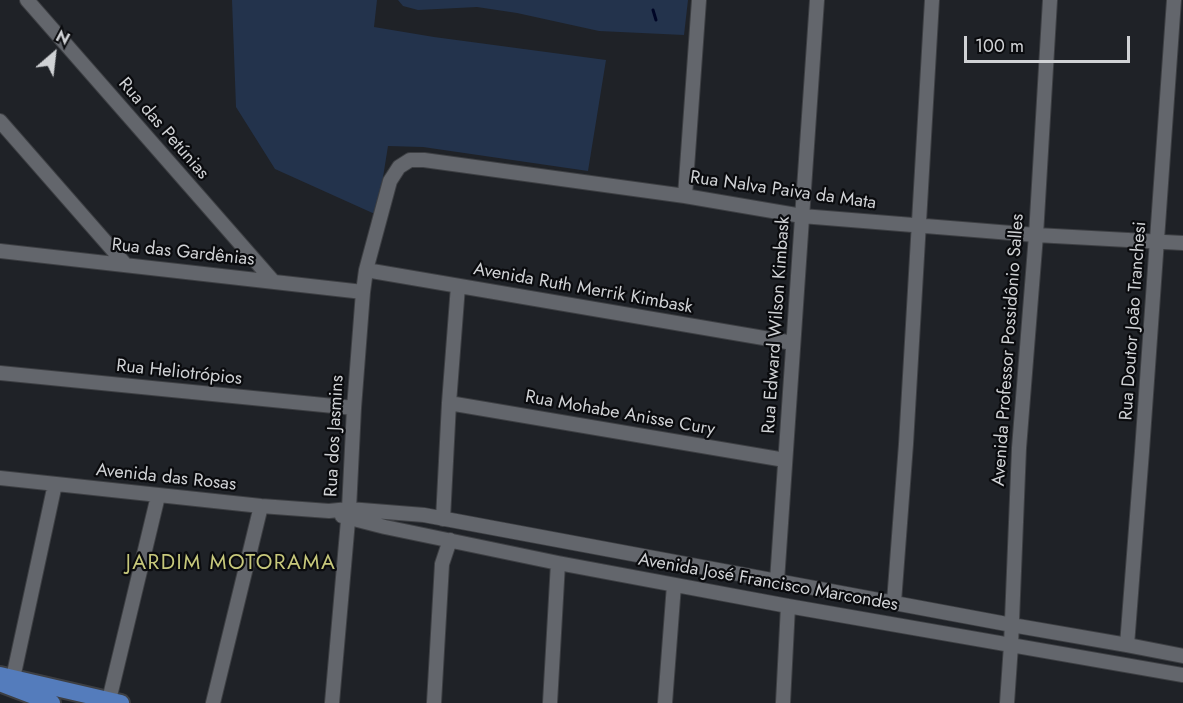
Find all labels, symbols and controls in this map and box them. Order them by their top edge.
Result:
north arrow [24,24,84,84]
scale bar [967,24,1134,62]
text: N [52,25,74,51]
text: 100 m [975,33,1024,59]
street label: Rua das Petúnias [113,74,213,184]
street label: Rua Nalva Paiva da Mata [689,167,877,215]
street label: Avenida Professor Possidônio Salles [989,213,1029,487]
street label: Rua Edward Wilson Kimbask [759,215,795,435]
street label: Rua Doutor João Tranchesi [1116,221,1152,421]
street label: Rua das Gardênias [111,235,255,271]
street label: Avenida Ruth Merrik Kimbask [472,259,694,319]
street label: Rua Heliotrópios [115,356,243,390]
street label: Rua dos Jasmins [321,375,349,497]
street label: Rua Mohabe Anisse Cury [523,387,717,441]
street label: Avenida das Rosas [95,460,237,496]
street label: Avenida José Francisco Marcondes [636,549,900,617]
district label: JARDIM MOTORAMA [126,551,336,577]

